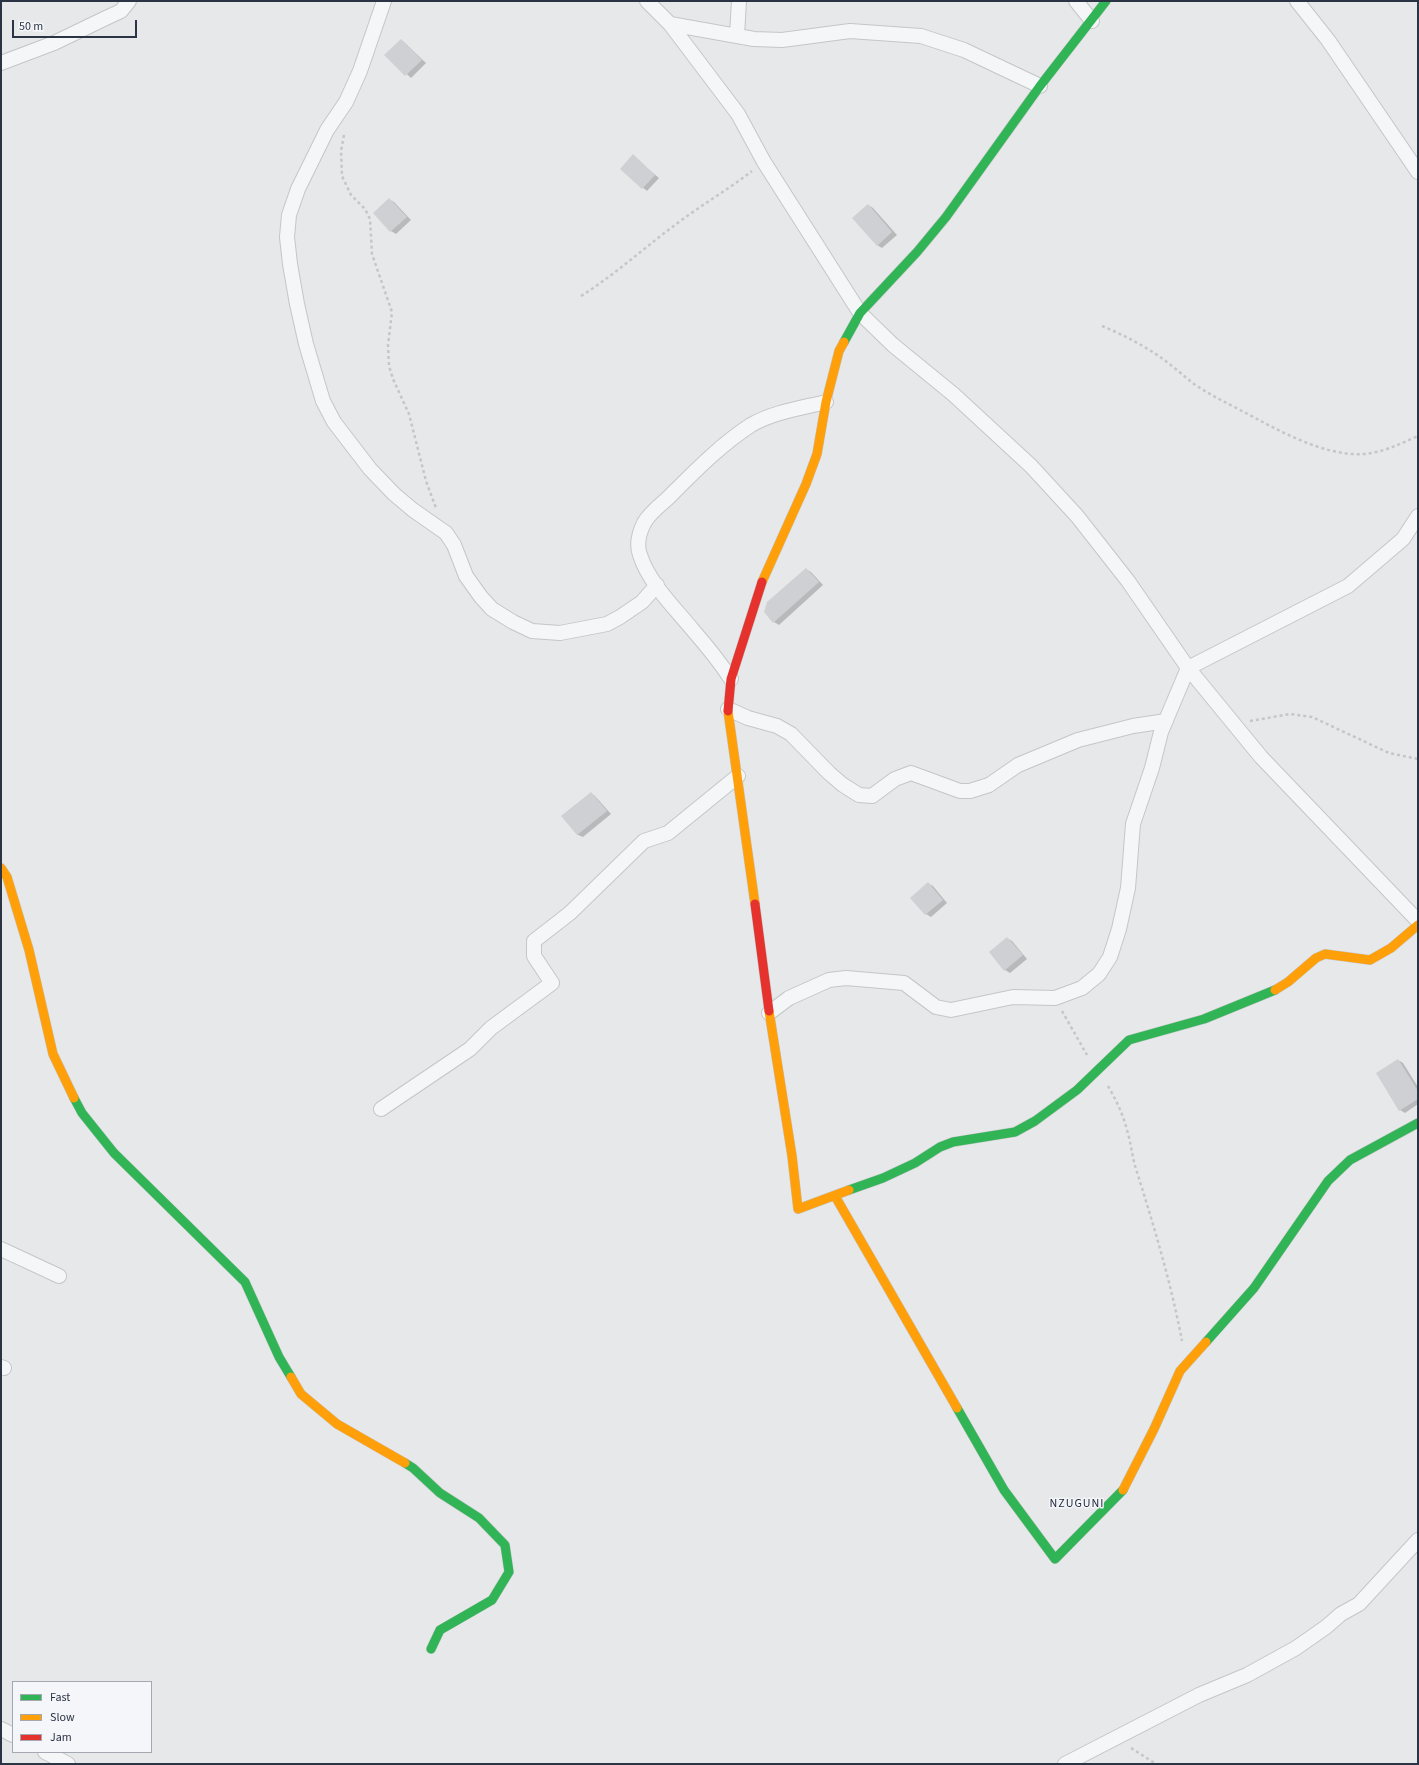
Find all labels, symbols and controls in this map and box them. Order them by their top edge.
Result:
scale bar [14,12,139,38]
text: 50 m [19,18,43,35]
district label: NZUGUNI [1050,1497,1104,1511]
legend [12,1681,152,1753]
text: Fast [50,1689,70,1706]
text: Slow [50,1709,75,1726]
text: Jam [50,1729,72,1746]

